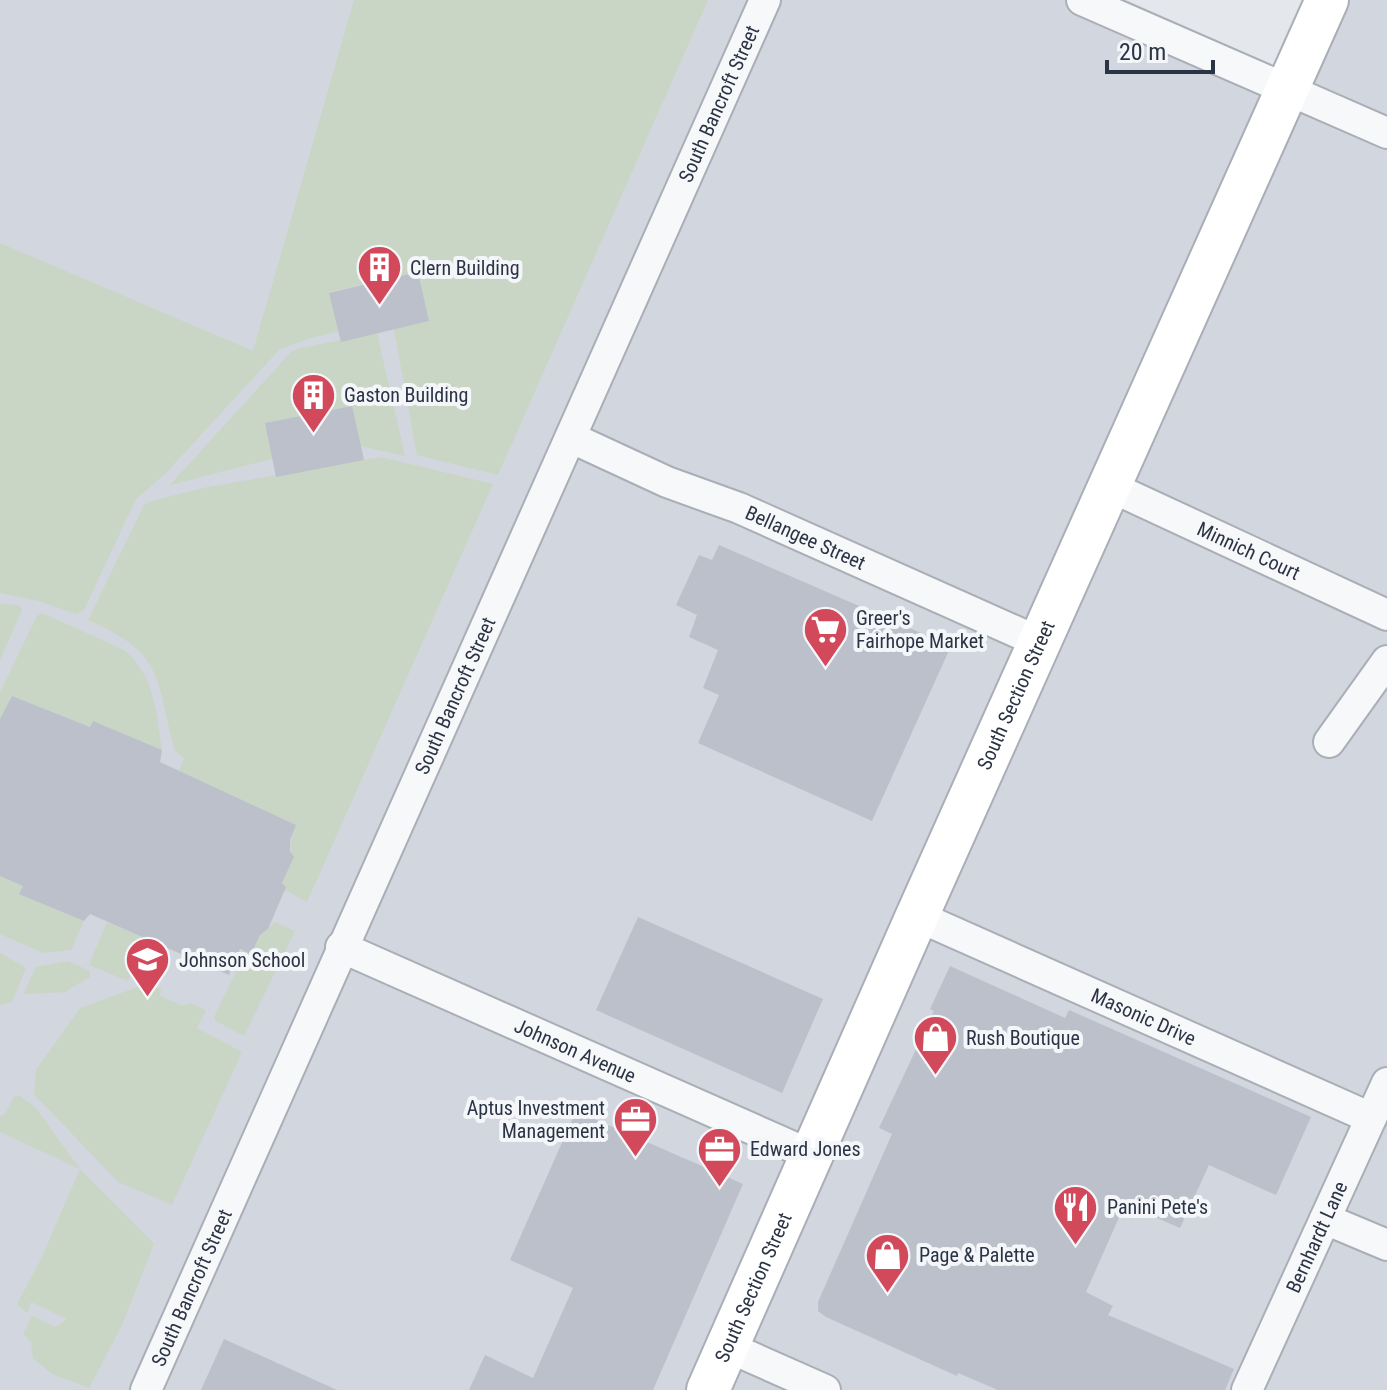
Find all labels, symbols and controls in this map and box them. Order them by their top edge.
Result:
street label: South Bancroft Street [673,21,764,186]
scale bar [1107,24,1213,74]
text: 20 m [1119,38,1166,66]
building icon: Clern Building [355,244,403,307]
place label: Clern Building [410,256,520,280]
building icon: Gaston Building [289,371,337,434]
place label: Gaston Building [344,383,468,407]
street label: Bellangee Street [742,500,869,575]
street label: Minnich Court [1193,517,1304,585]
supermarket icon: Greer's Fairhope Market [801,606,849,669]
place label: Greer's Fairhope Market [856,606,984,653]
street label: South Bancroft Street [410,613,501,778]
street label: South Section Street [972,617,1060,774]
school or university icon: Johnson School [124,936,172,999]
place label: Johnson School [179,948,305,972]
street label: Masonic Drive [1088,983,1200,1051]
street label: Johnson Avenue [511,1013,639,1088]
shop icon: Rush Boutique [911,1014,959,1077]
place label: Rush Boutique [966,1026,1080,1050]
place label: Aptus Investment Management [467,1096,605,1143]
office icon: Aptus Investment Management [612,1096,660,1159]
office icon: Edward Jones [695,1125,743,1188]
place label: Edward Jones [750,1137,861,1161]
street label: Bernhardt Lane [1281,1178,1352,1297]
restaurant icon: Panini Pete's [1052,1183,1100,1246]
place label: Panini Pete's [1107,1195,1208,1219]
street label: South Bancroft Street [146,1205,237,1370]
street label: South Section Street [710,1209,797,1366]
shop icon: Page & Palette [864,1231,912,1294]
place label: Page & Palette [919,1243,1035,1267]

